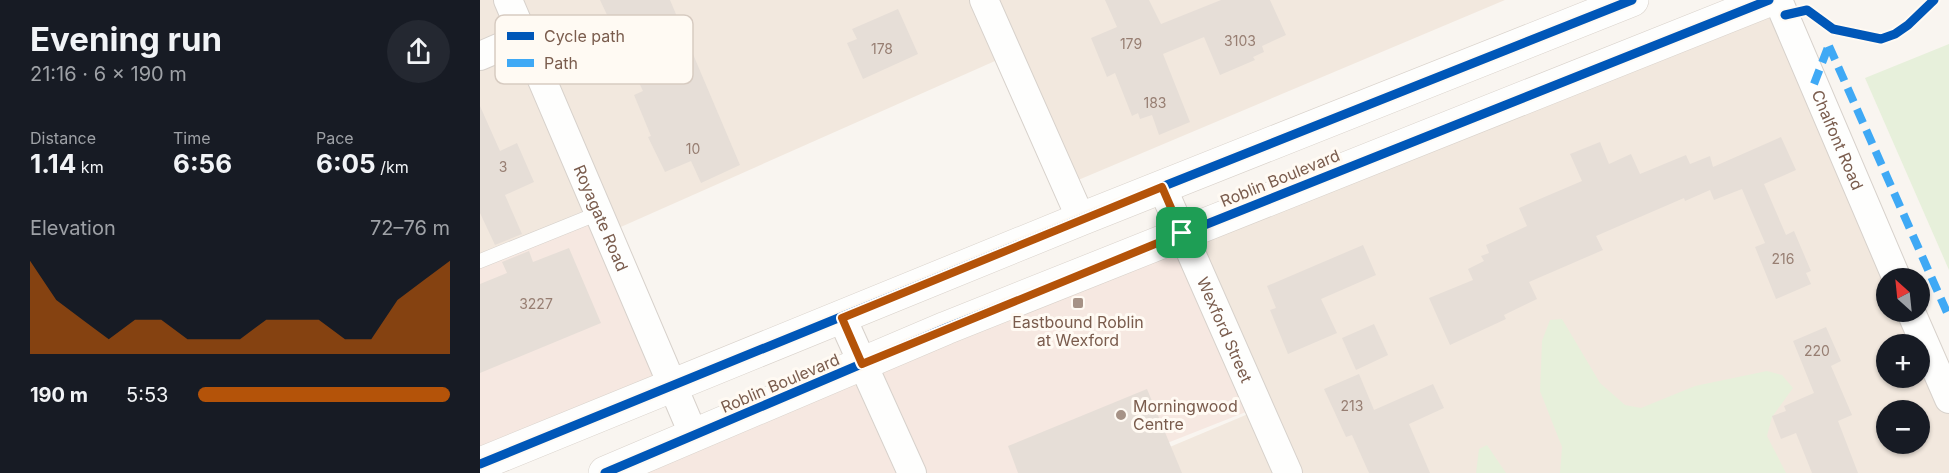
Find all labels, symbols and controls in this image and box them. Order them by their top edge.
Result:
legend [495,15,693,84]
text: Evening run [30,19,222,59]
button: share [387,20,450,83]
text: Cycle path [544,26,625,46]
house number: 3103 [1224,32,1256,49]
house number: 179 [1120,35,1142,52]
house number: 178 [871,40,893,57]
text: Path [544,53,578,73]
text: 21:16 · 6 × 190 m [30,62,187,86]
street label: Chalfont Road [1807,87,1868,193]
house number: 183 [1143,94,1167,111]
text: Distance [30,128,96,148]
text: Time [173,128,211,148]
text: Pace [316,128,354,148]
house number: 10 [686,140,700,157]
street label: Roblin Boulevard [1217,145,1343,211]
text: 1.14 [30,148,76,179]
text: 6:56 [173,148,232,179]
text: 6:05 [316,148,376,179]
text: km [76,157,104,177]
text: /km [376,157,409,177]
house number: 3 [499,158,507,175]
street label: Royagate Road [570,162,632,274]
pin [1156,207,1207,258]
text: Elevation [30,216,116,240]
text: 72–76 m [370,216,450,240]
icon: arrive [1165,216,1198,249]
house number: 216 [1772,250,1794,267]
north arrow [1876,268,1930,322]
map controls [1876,268,1930,454]
street label: Wexford Street [1193,274,1257,386]
house number: 3227 [519,295,553,312]
marker: Eastbound Roblin at Wexford [1071,296,1085,310]
place label: Eastbound Roblin at Wexford [1012,312,1144,350]
button: + [1876,334,1930,388]
house number: 220 [1804,342,1830,359]
street label: Roblin Boulevard [718,349,842,417]
text: 190 m [30,383,88,407]
text: 5:53 [126,383,168,407]
place label: Morningwood Centre [1133,396,1238,434]
house number: 213 [1341,397,1363,414]
button: − [1876,400,1930,454]
marker: Morningwood Centre [1114,408,1128,422]

